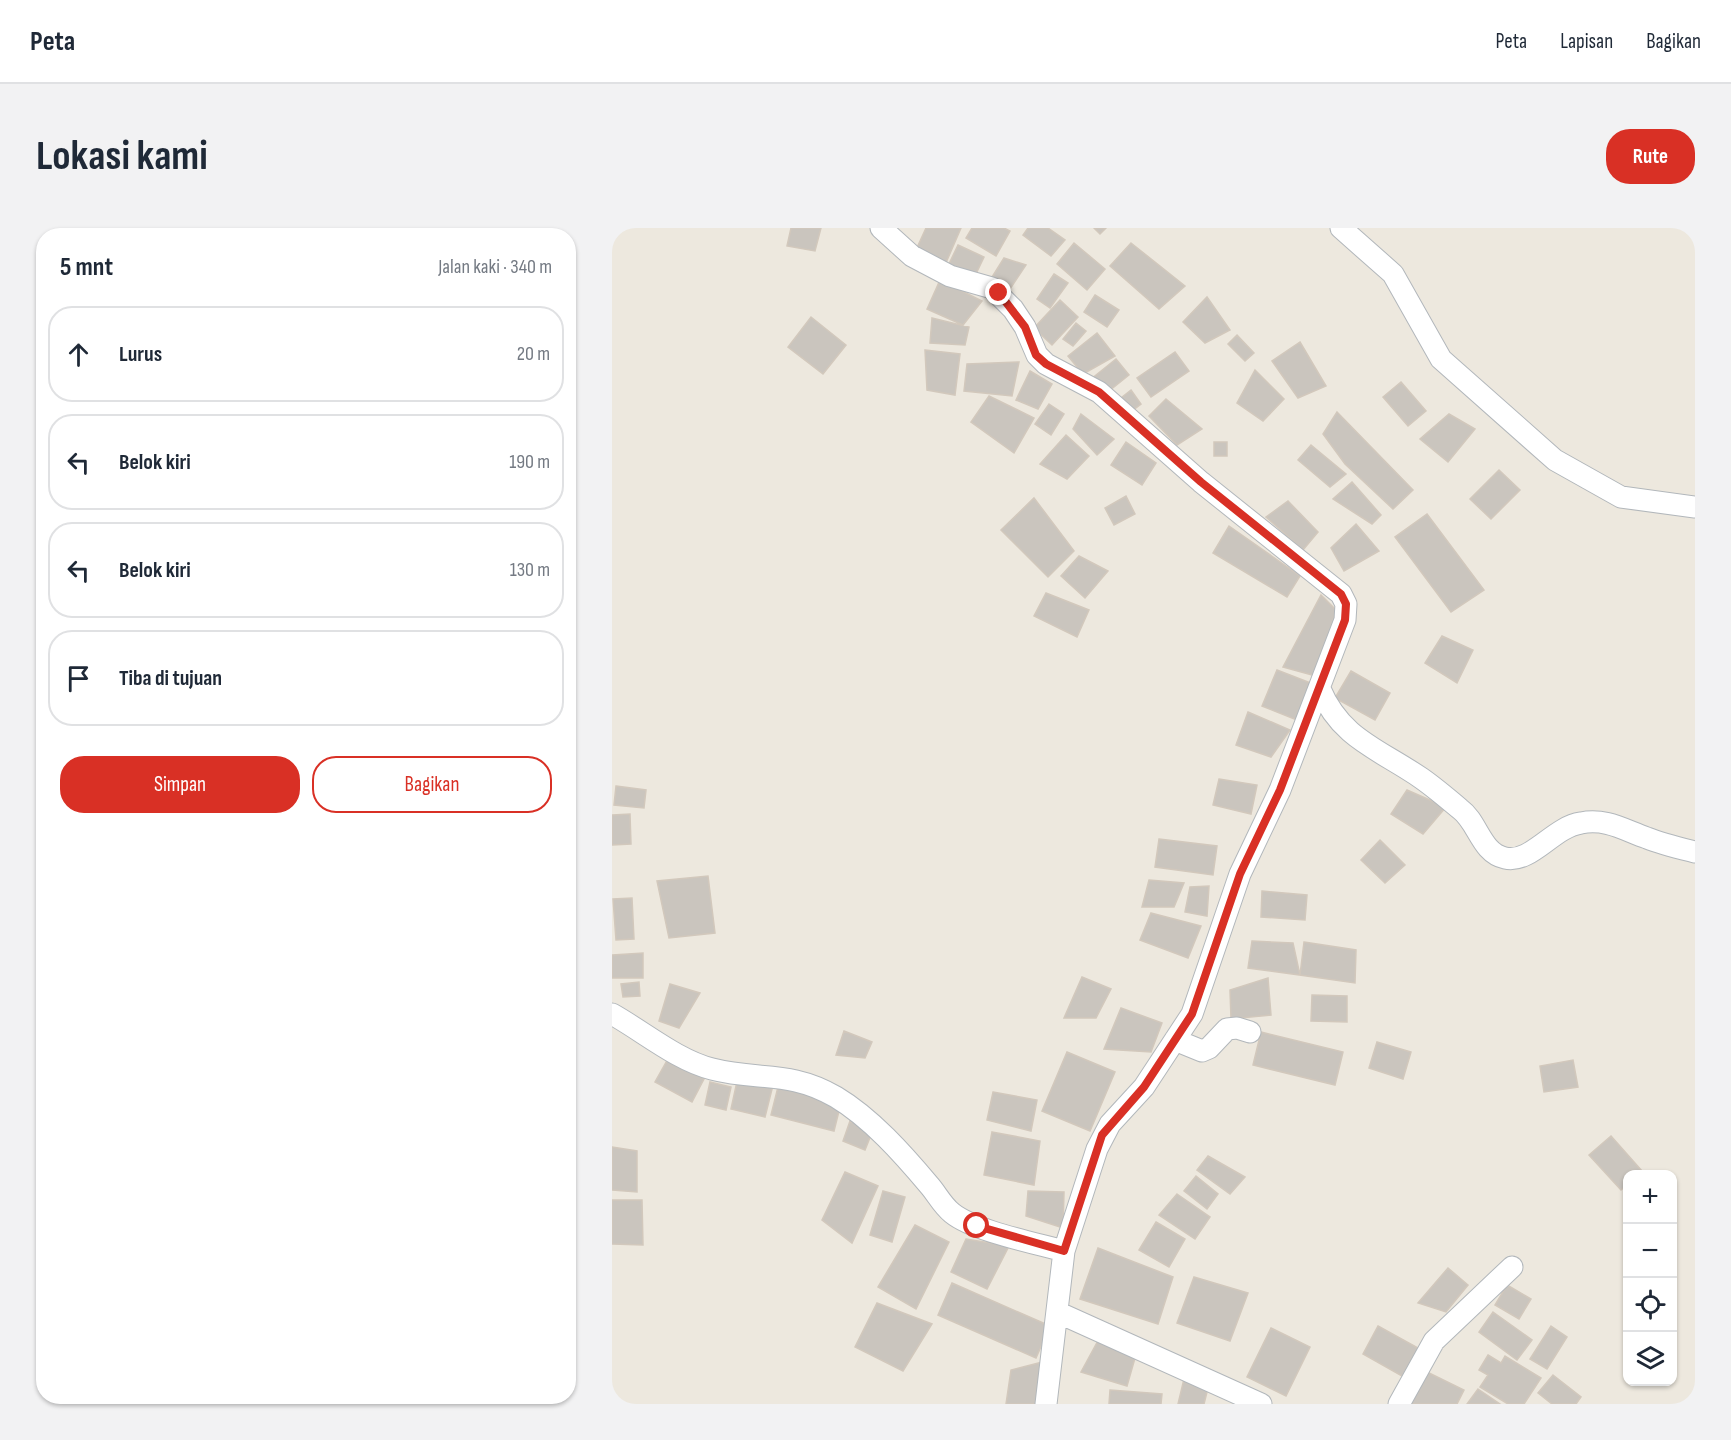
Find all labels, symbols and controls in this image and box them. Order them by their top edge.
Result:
text: Peta [30,25,75,58]
text: Peta [1496,29,1527,54]
text: Lapisan [1560,29,1613,54]
text: Bagikan [1646,29,1701,54]
button: Rute [1606,129,1695,184]
text: Lokasi kami [36,131,208,182]
text: 5 mnt [60,252,113,283]
text: Jalan kaki · 340 m [438,255,552,279]
route end [985,279,1011,305]
icon: ahead [62,338,95,371]
text: Lurus [119,341,162,368]
text: 20 m [517,342,550,366]
icon: left [62,446,95,479]
text: Belok kiri [119,449,191,476]
text: 190 m [509,450,550,474]
icon: left [62,554,95,587]
text: Belok kiri [119,557,191,584]
text: 130 m [510,558,550,582]
icon: arrive [62,662,95,695]
text: Tiba di tujuan [119,665,222,692]
button: Simpan [60,756,300,813]
button: Bagikan [312,756,552,813]
map controls [1623,1170,1677,1386]
button: + [1623,1170,1677,1224]
route start [963,1212,989,1238]
button: − [1623,1224,1677,1278]
button: locate [1623,1278,1677,1332]
button: layers [1623,1332,1677,1386]

